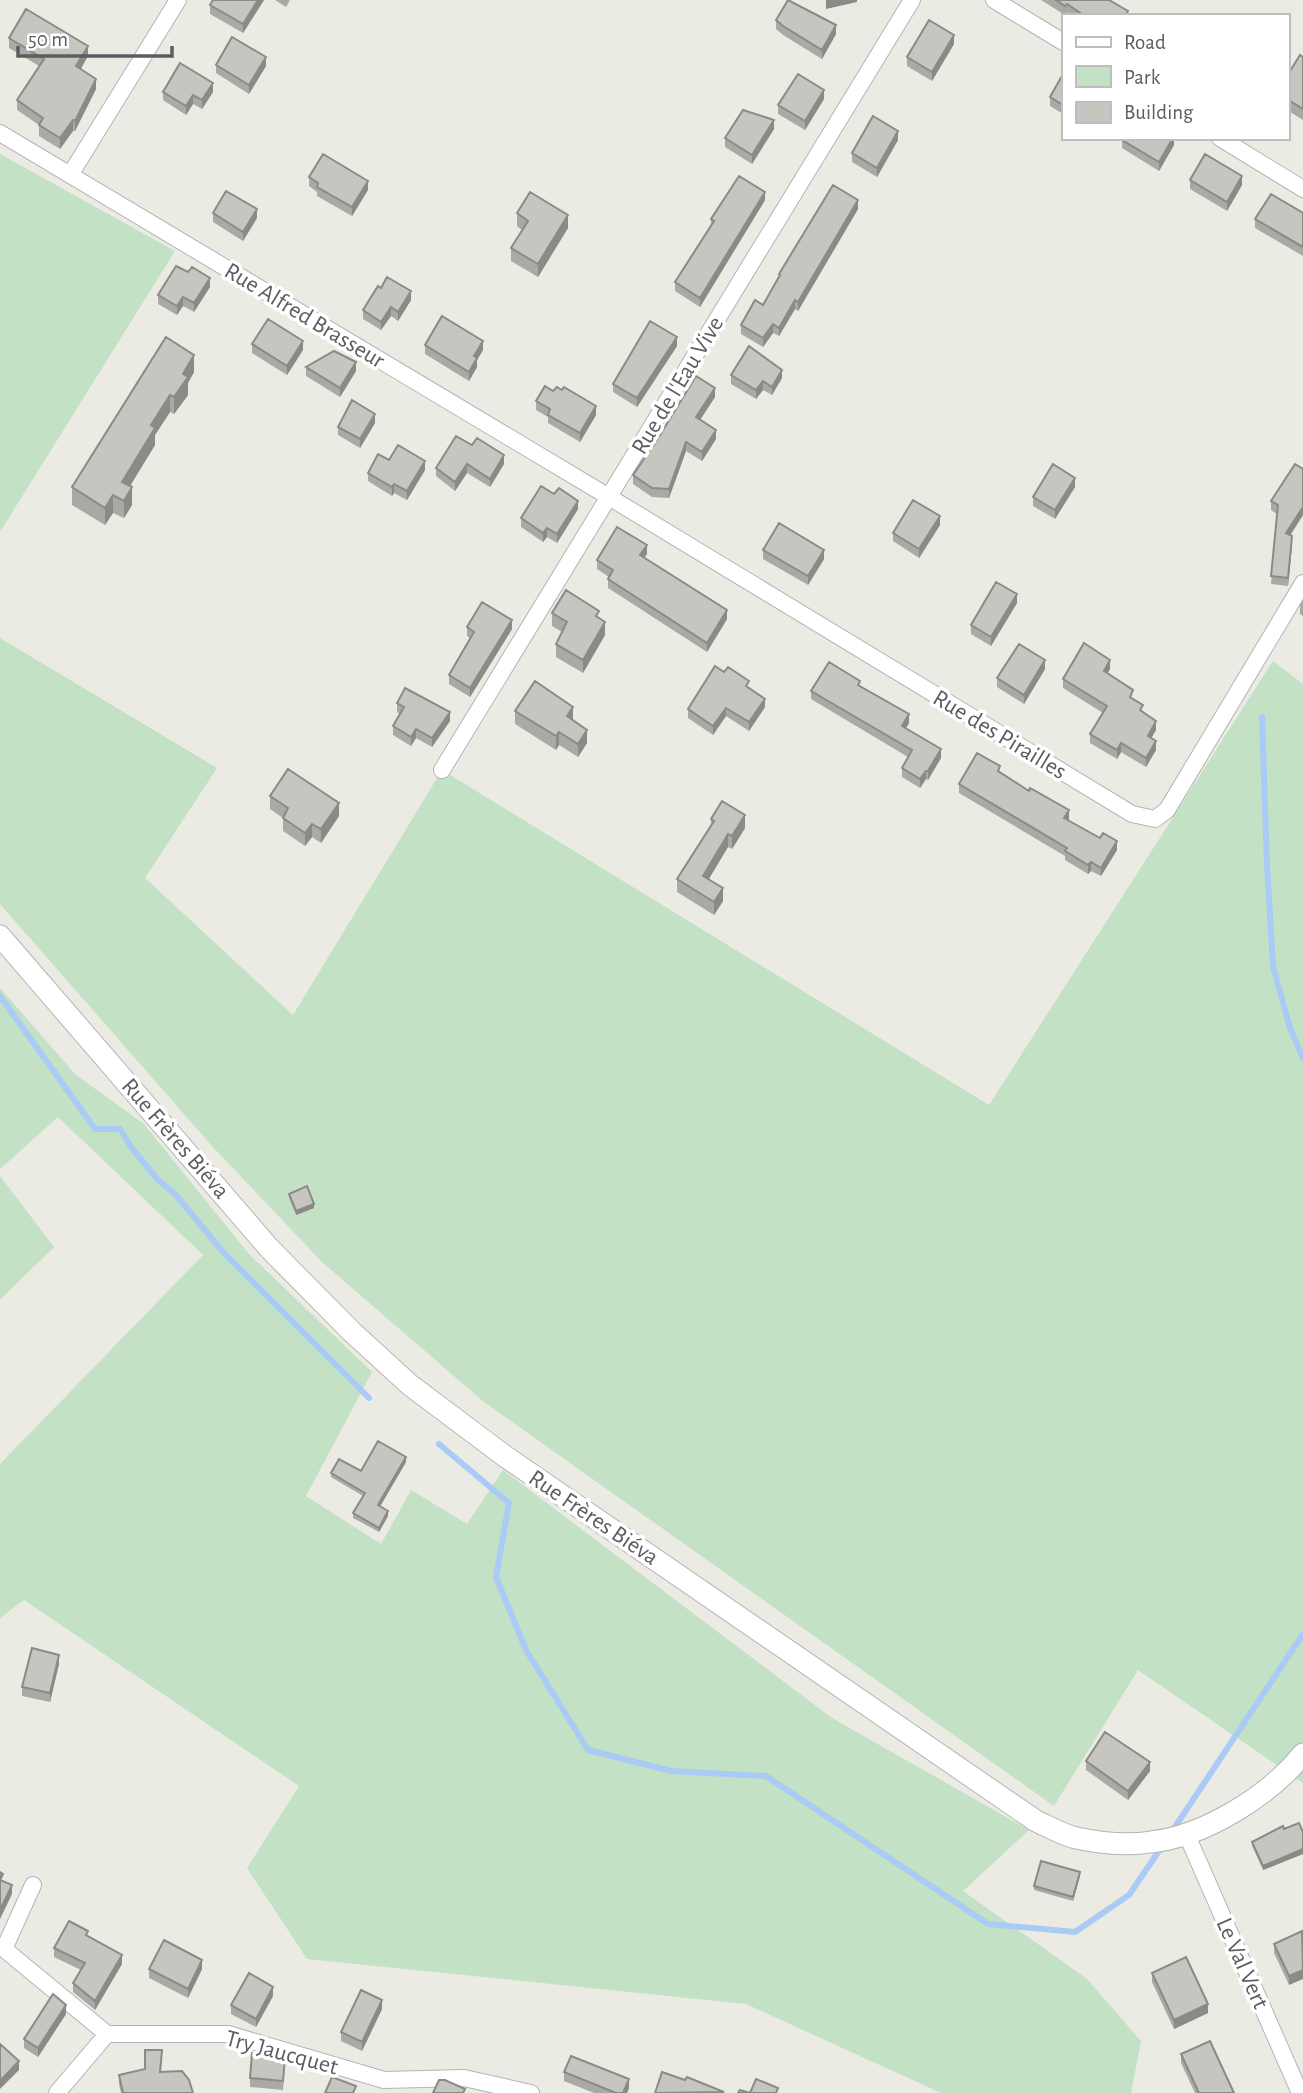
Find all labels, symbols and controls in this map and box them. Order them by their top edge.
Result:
scale bar [18,14,172,58]
legend [1062,14,1289,140]
text: 50 m [28,29,68,50]
text: Road [1124,32,1166,53]
text: Park [1124,67,1161,88]
text: Building [1124,102,1194,123]
street label: Rue Alfred Brasseur [220,259,389,373]
street label: Rue de l'Eau Vive [627,312,728,459]
street label: Rue des Pirailles [929,686,1070,784]
street label: Rue Frères Biéva [117,1074,234,1203]
street label: Rue Frères Biéva [524,1466,663,1570]
street label: Le Val Vert [1211,1914,1273,2013]
street label: Try Jaucquet [223,2026,341,2080]

